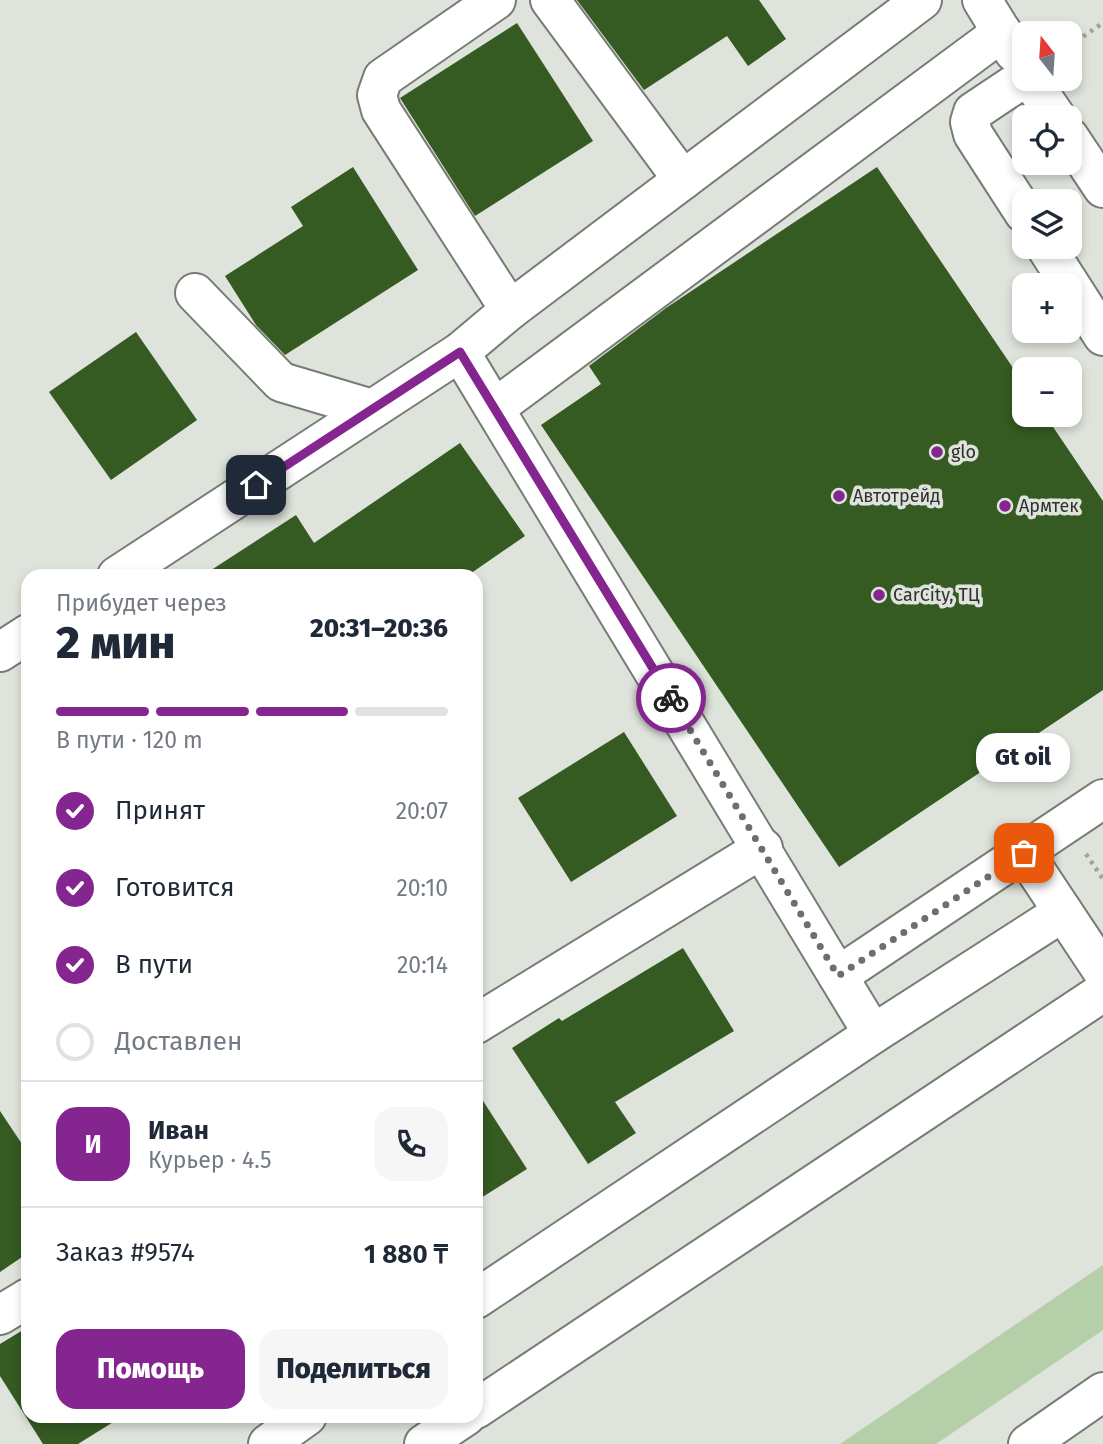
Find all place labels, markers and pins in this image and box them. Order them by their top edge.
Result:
place label: glo [951,441,976,463]
marker: glo [929,444,945,460]
pin [226,455,286,515]
place label: Автотрейд [853,485,940,507]
marker: Автотрейд [831,488,847,504]
place label: Армтек [1019,495,1079,517]
marker: Армтек [997,498,1013,514]
place label: CarCity, ТЦ [893,584,980,606]
marker: CarCity, ТЦ [871,587,887,603]
callout: Gt oil [977,734,1071,783]
pin [994,823,1054,883]

